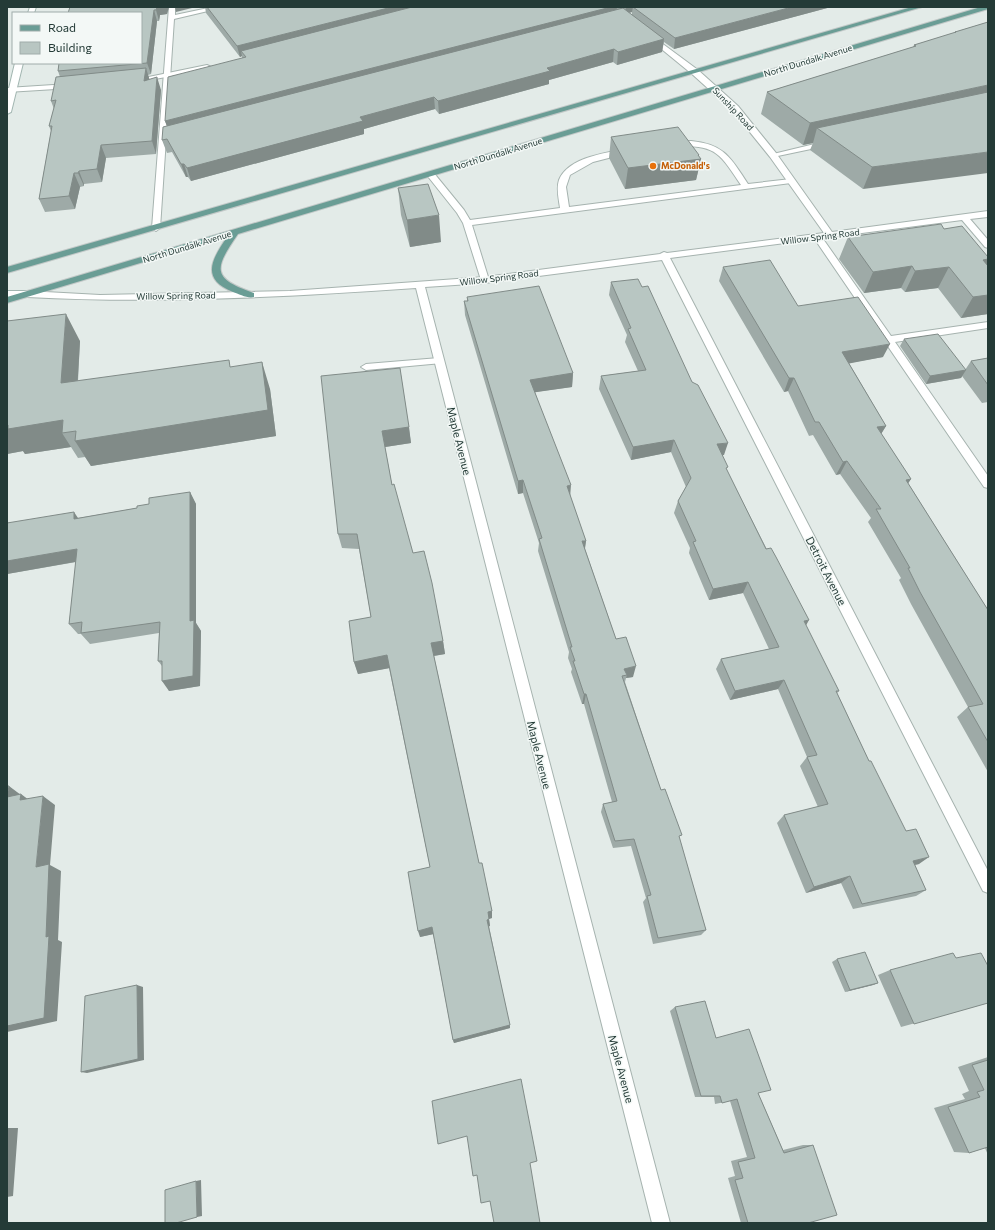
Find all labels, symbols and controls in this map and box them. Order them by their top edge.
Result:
legend [12,12,142,64]
text: Road [48,20,76,34]
text: Building [48,40,92,54]
street label: North Dundalk Avenue [762,42,854,79]
street label: Sunship Road [711,85,756,133]
street label: North Dundalk Avenue [452,135,544,172]
place label: McDonald's [661,160,710,171]
marker: McDonald's [648,161,658,171]
street label: Willow Spring Road [780,226,860,247]
street label: North Dundalk Avenue [141,228,233,265]
street label: Willow Spring Road [459,267,539,288]
street label: Willow Spring Road [136,289,216,302]
street label: Maple Avenue [445,405,474,477]
street label: Detroit Avenue [804,534,849,607]
street label: Maple Avenue [525,719,554,791]
street label: Maple Avenue [606,1033,637,1105]

